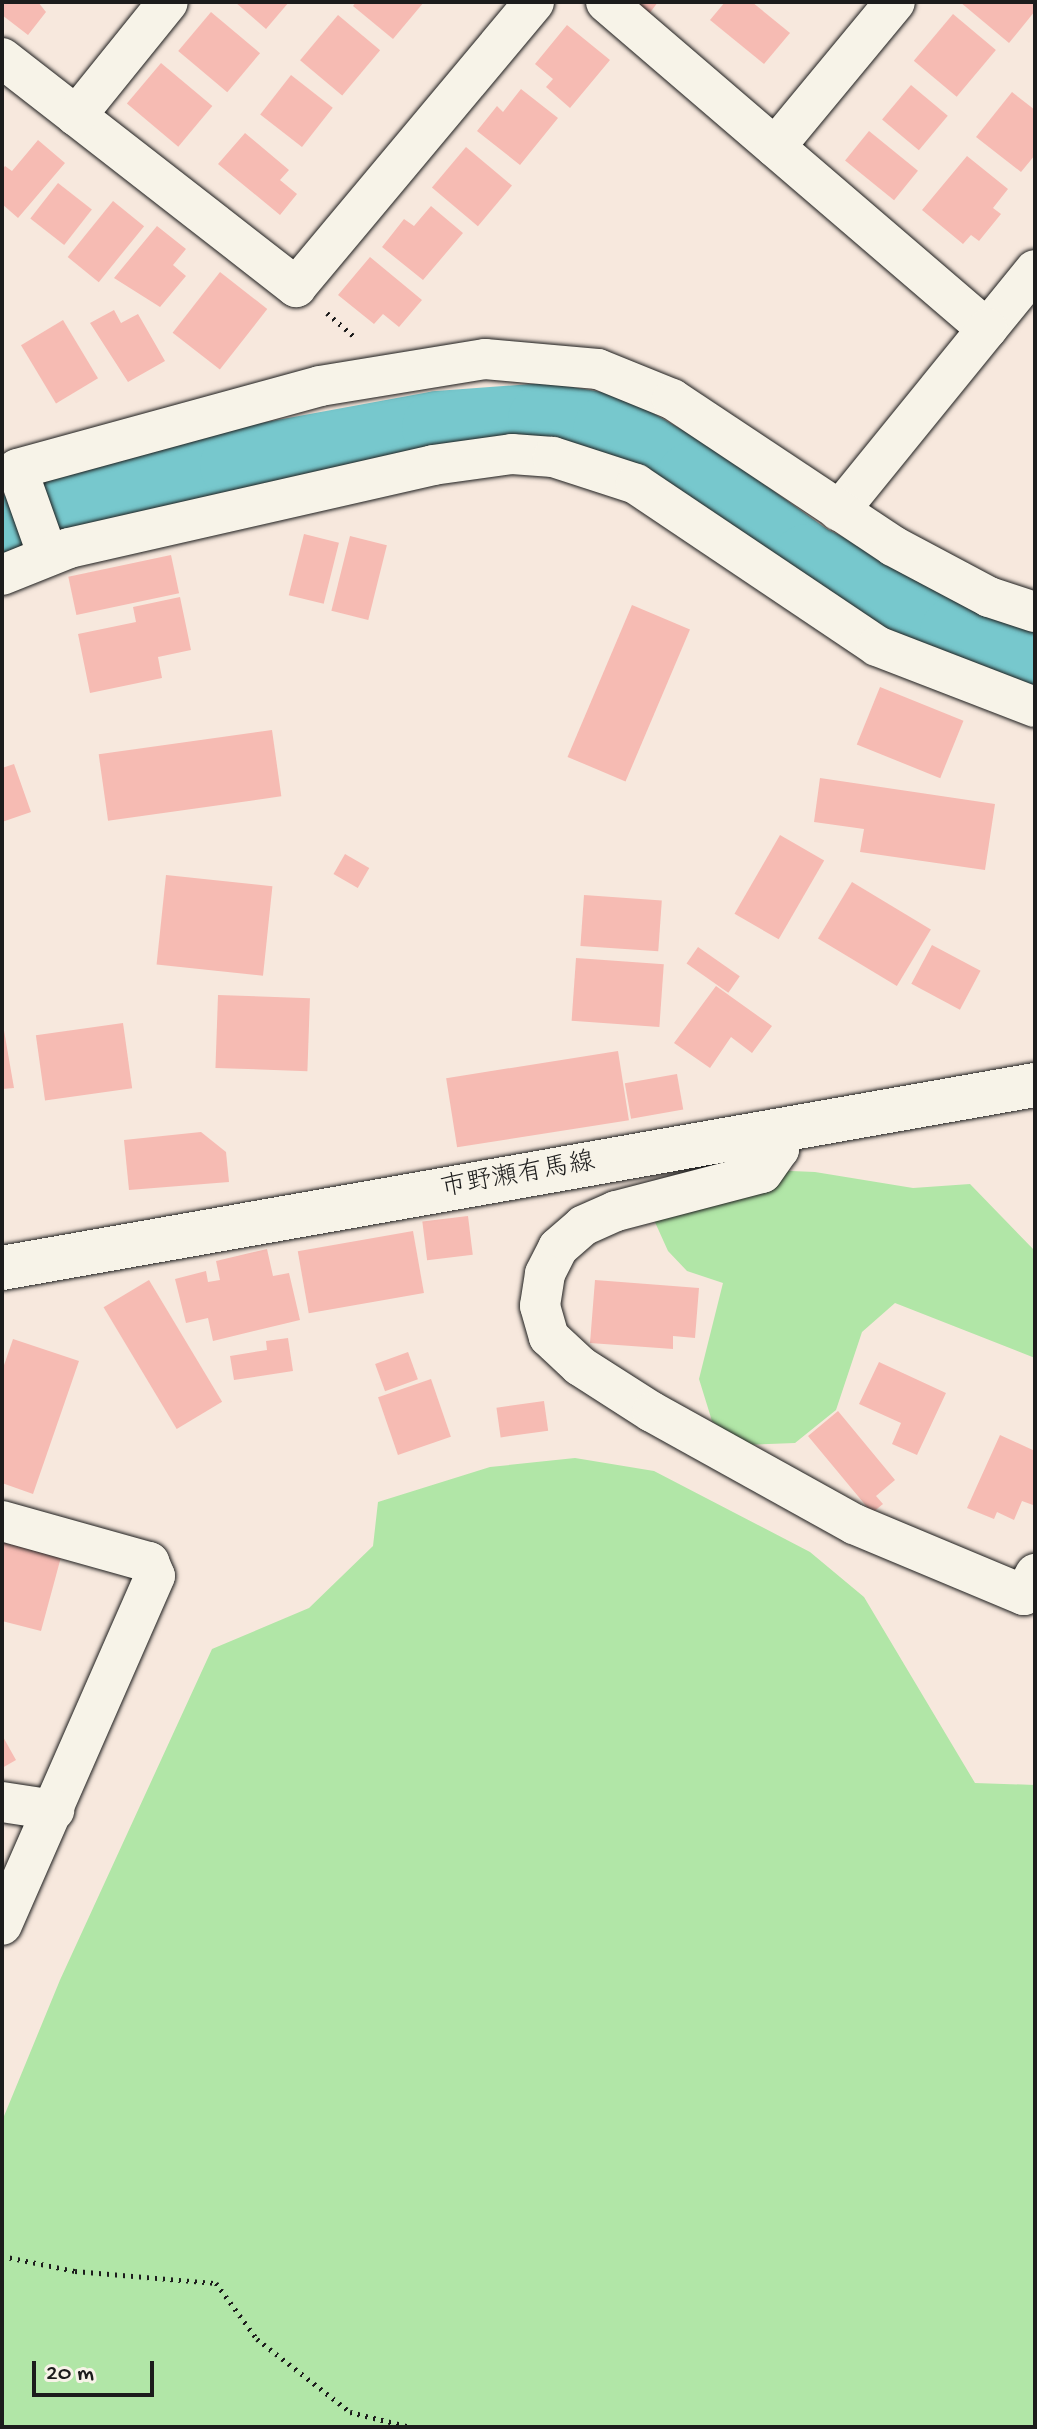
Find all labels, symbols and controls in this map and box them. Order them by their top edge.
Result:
street label: 市野瀬有馬線 [438,1148,598,1206]
scale bar [36,2345,158,2395]
text: 20 m [46,2360,94,2389]

